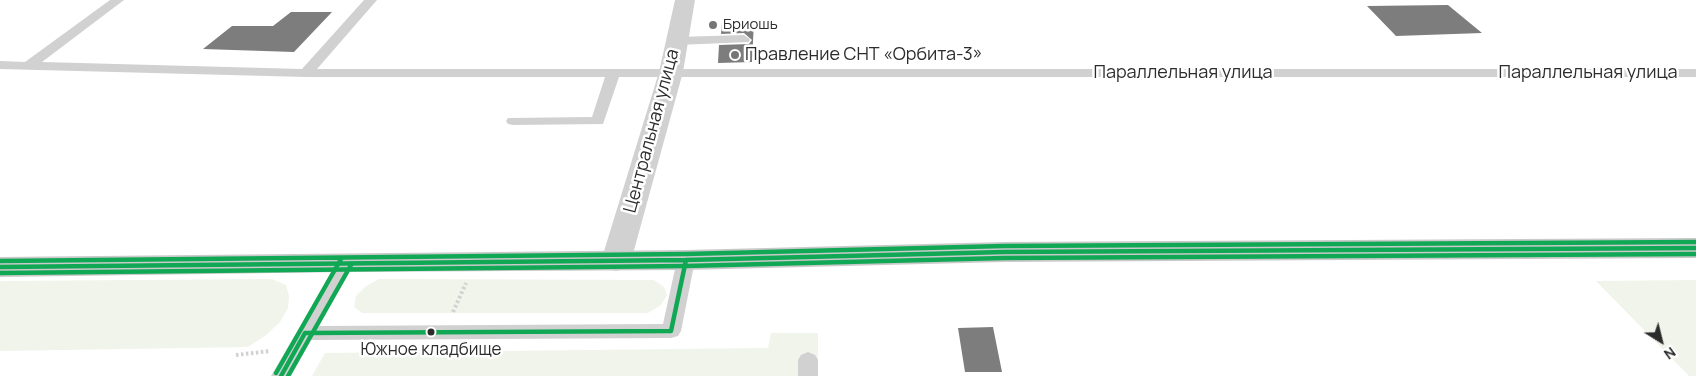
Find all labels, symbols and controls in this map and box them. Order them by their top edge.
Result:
place label: Бриошь [723,16,778,34]
marker: Бриошь [707,19,719,31]
place label: Правление СНТ «Орбита-3» [745,44,982,66]
street label: Центральная улица [620,47,684,215]
marker: Правление СНТ «Орбита-3» [729,49,741,61]
street label: Параллельная улица [1093,62,1273,84]
street label: Параллельная улица [1498,62,1678,84]
north arrow [1636,316,1686,366]
marker: Южное кладбище [426,327,436,337]
place label: Южное кладбище [361,340,501,360]
text: N [1660,343,1680,364]

